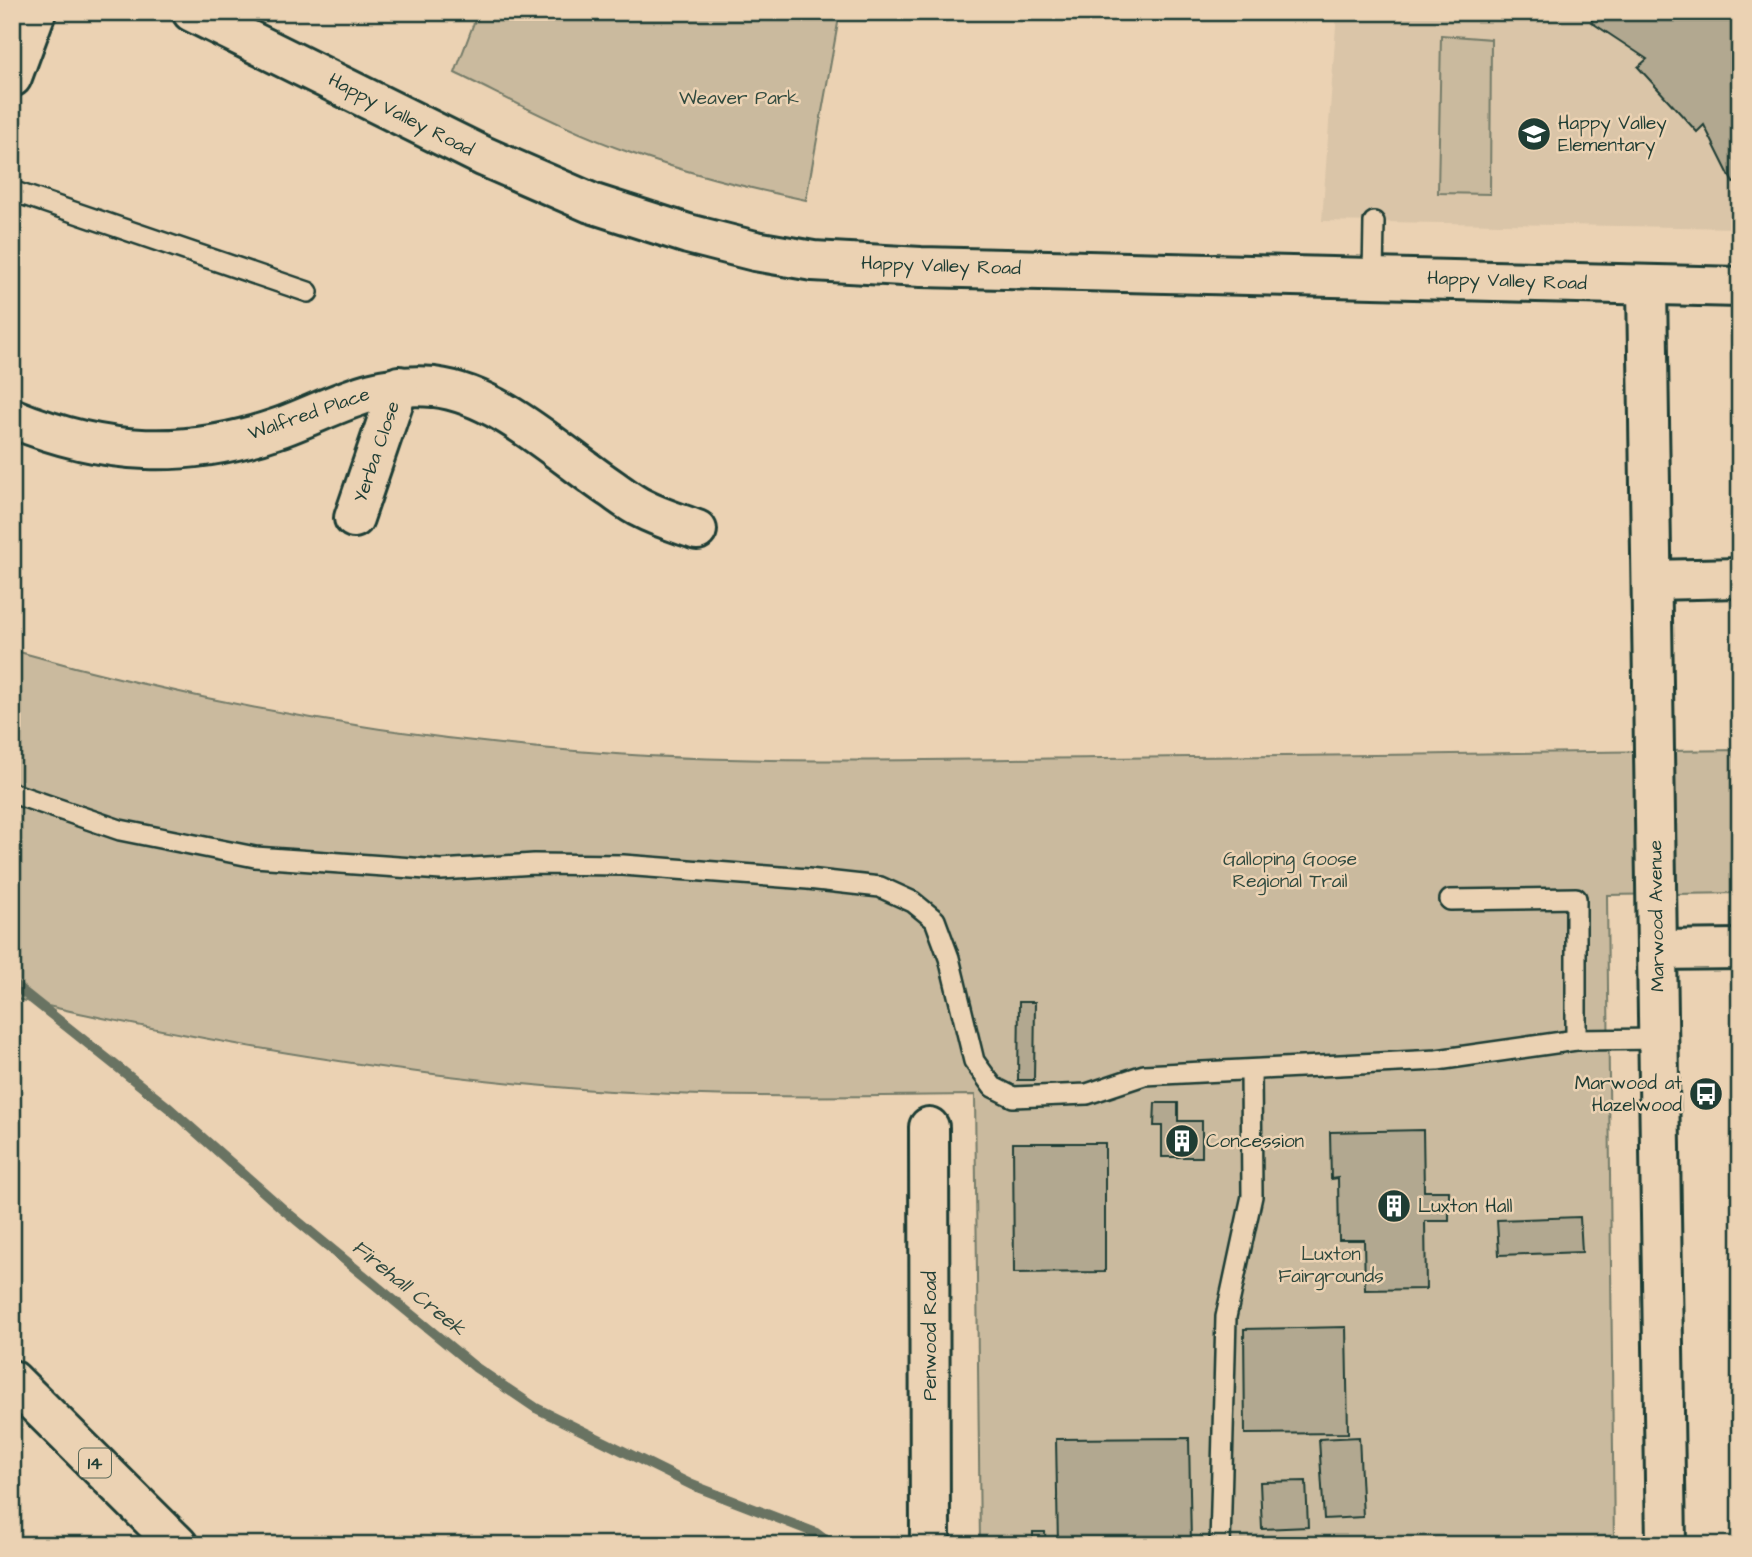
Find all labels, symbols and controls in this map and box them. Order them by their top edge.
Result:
street label: Happy Valley Road [323,67,479,164]
park label: Weaver Park [679,85,799,112]
place label: Happy Valley Elementary [1558,110,1667,160]
school or university icon: Happy Valley Elementary [1515,115,1553,153]
street label: Happy Valley Road [861,250,1022,283]
street label: Happy Valley Road [1427,265,1588,298]
street label: Walfred Place [245,381,373,447]
street label: Yerba Close [347,398,407,506]
street label: Marwood Avenue [1642,840,1672,992]
park label: Galloping Goose Regional Trail [1223,846,1357,896]
place label: Marwood at Hazelwood [1575,1070,1682,1119]
bus stop icon: Marwood at Hazelwood [1687,1075,1725,1113]
building icon: Concession [1163,1122,1201,1160]
place label: Concession [1206,1128,1304,1155]
building icon: Luxton Hall [1375,1187,1413,1225]
place label: Luxton Hall [1418,1193,1512,1220]
water label: Firehall Creek [346,1233,473,1344]
park label: Luxton Fairgrounds [1278,1241,1384,1291]
street label: Penwood Road [917,1271,944,1401]
road number: 14 [79,1448,111,1478]

